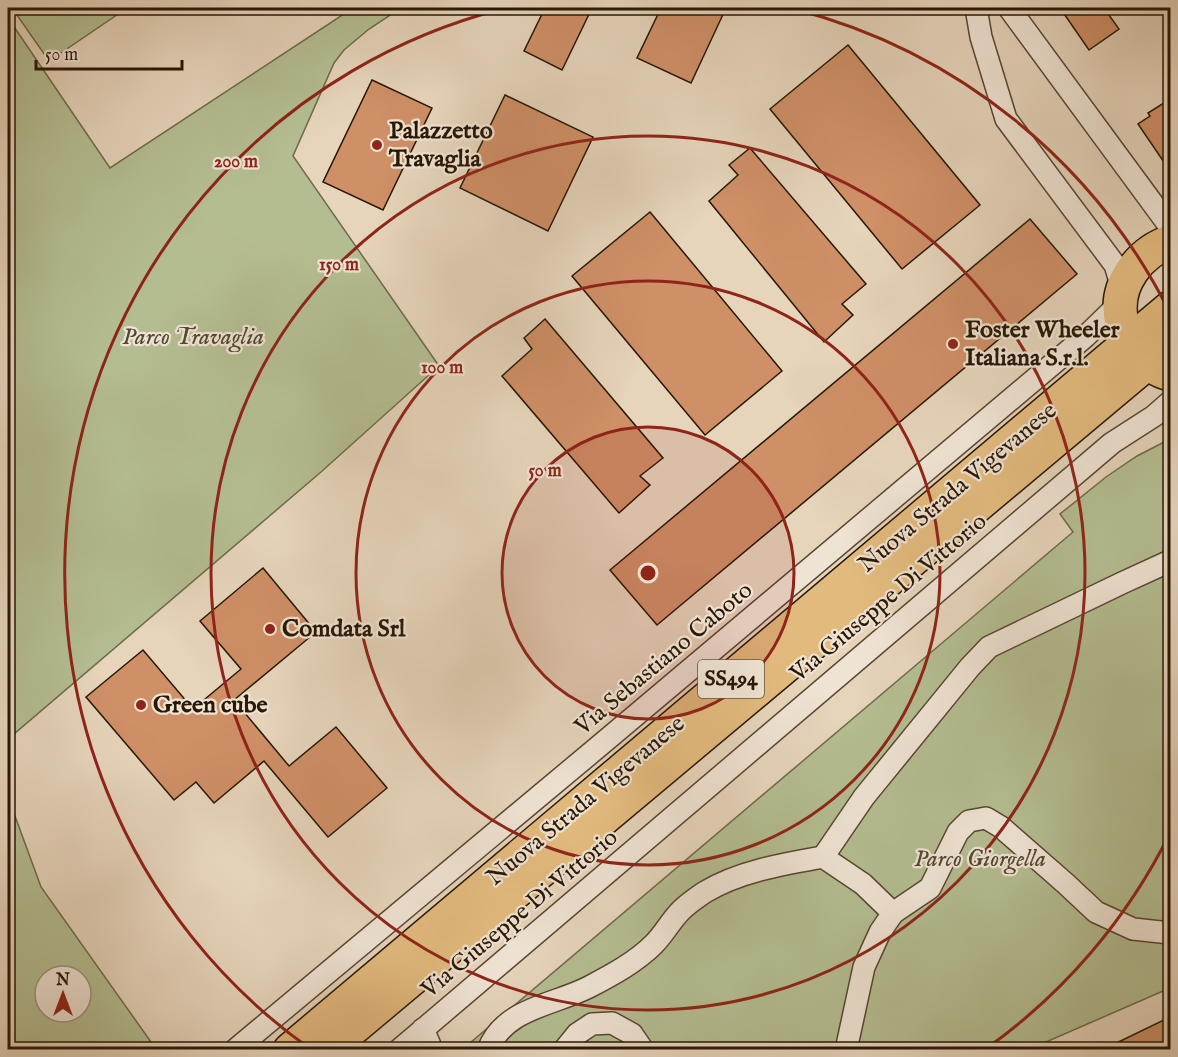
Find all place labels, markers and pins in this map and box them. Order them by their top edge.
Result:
place label: Palazzetto Travaglia [388,116,493,175]
marker: Palazzetto Travaglia [370,138,384,152]
place label: Foster Wheeler Italiana S.r.l. [965,315,1120,374]
marker: Foster Wheeler Italiana S.r.l. [946,337,960,351]
centre of rings [638,563,658,583]
place label: Comdata Srl [282,614,406,645]
marker: Comdata Srl [263,622,277,636]
place label: Green cube [153,690,268,721]
marker: Green cube [134,698,148,712]

